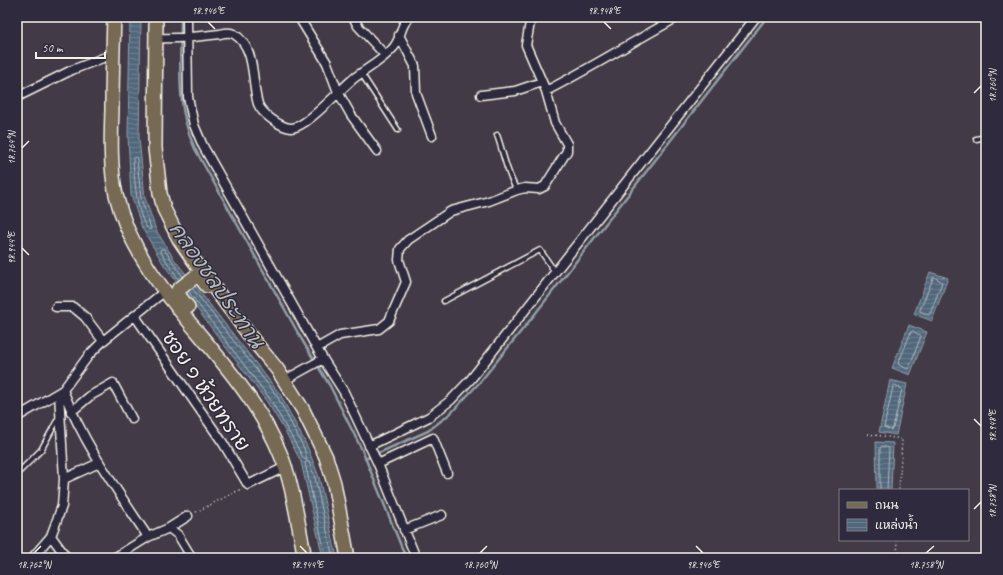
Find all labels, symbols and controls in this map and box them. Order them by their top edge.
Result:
text: 98.946°E [192,4,226,17]
text: 98.948°E [588,4,622,17]
scale bar [36,34,105,60]
text: 50 m [42,40,64,56]
text: 18.760°N [986,67,999,103]
text: 18.764°N [5,129,18,165]
water label: คลองชลประทาน [164,217,271,355]
text: 98.944°E [5,230,18,264]
street label: ซอย ๑ ห้วยทราย [156,325,257,456]
text: 98.948°E [986,408,999,442]
text: 18.758°N [986,483,999,519]
legend [839,489,969,541]
text: ถนน [875,497,899,513]
text: แหล่งน้ำ [875,514,918,533]
text: 18.762°N [17,558,53,571]
text: 98.944°E [291,558,325,571]
text: 18.760°N [463,558,499,571]
text: 98.946°E [687,558,721,571]
text: 18.758°N [909,558,945,571]

